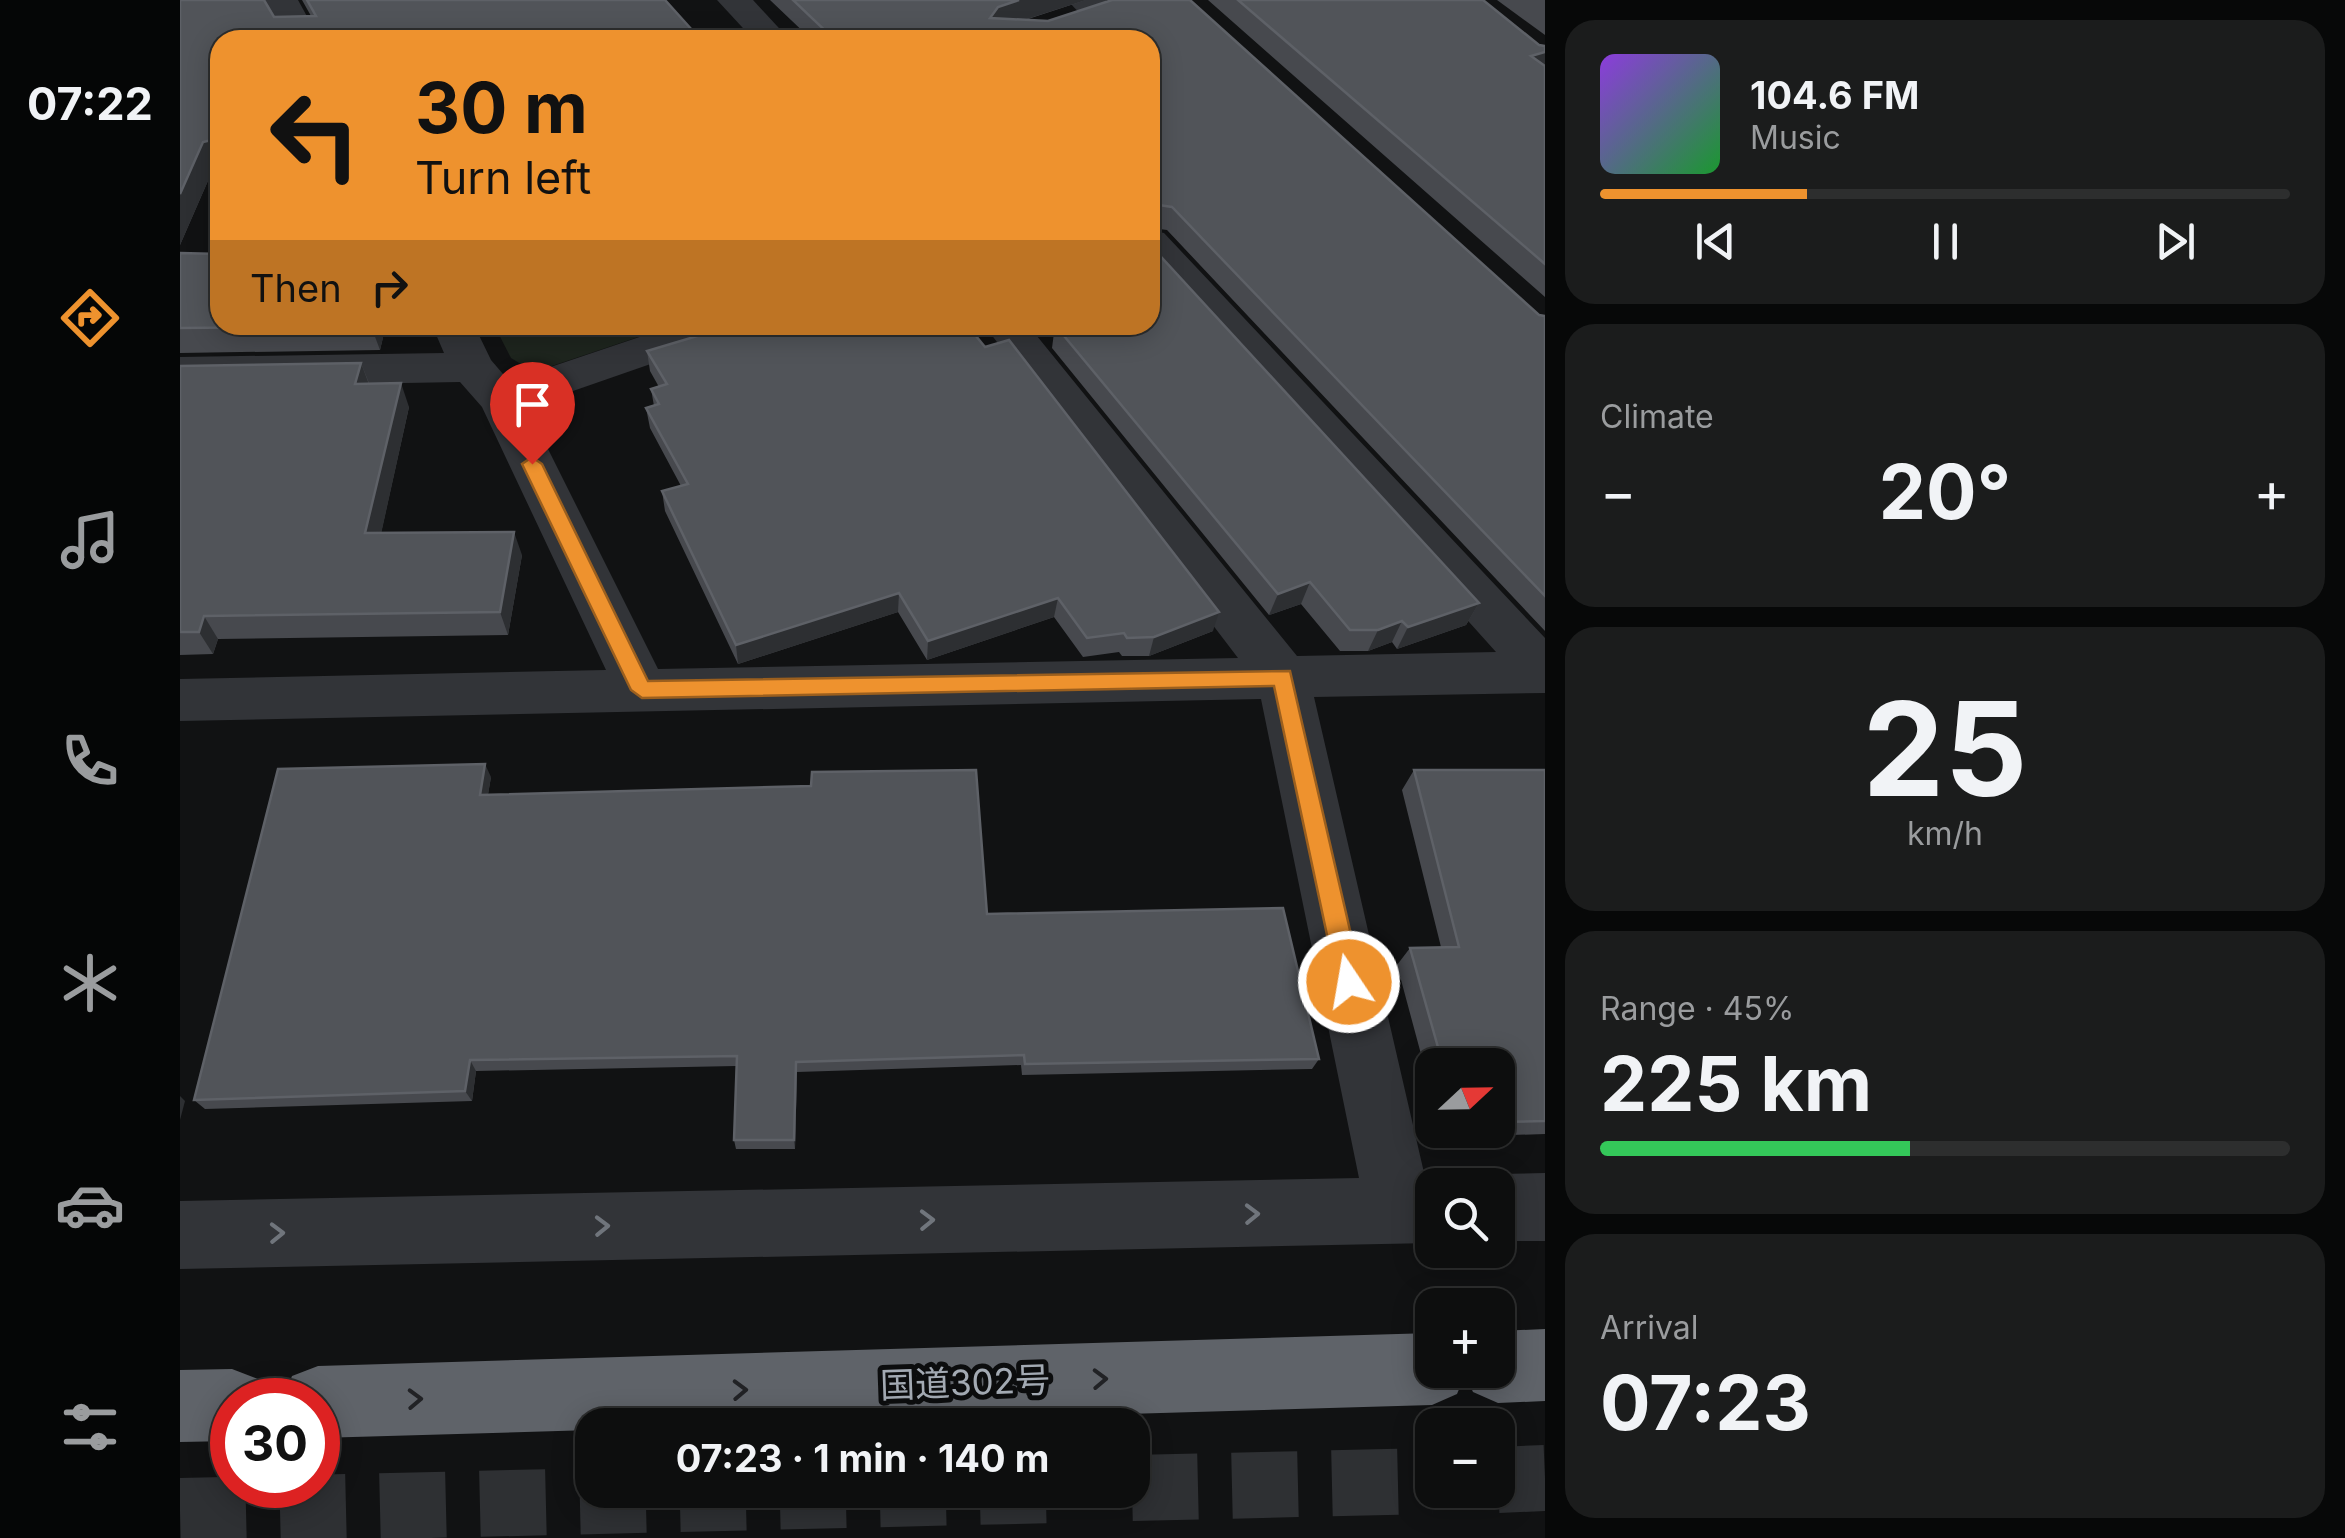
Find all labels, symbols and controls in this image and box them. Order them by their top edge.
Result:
text: 30 m [415,65,588,150]
icon: left [250,70,380,200]
text: 104.6 FM [1750,72,1919,118]
text: 07:22 [27,76,153,131]
text: Music [1750,118,1841,157]
text: Turn left [415,150,591,205]
icon: previous [1688,214,1743,269]
icon: pause [1918,214,1973,269]
icon: next [2148,214,2203,269]
icon: right [362,260,417,315]
text: Then [250,265,342,311]
icon: directions [55,283,125,353]
pin [490,362,575,465]
icon: arrive [505,377,560,432]
text: Climate [1600,397,1714,436]
text: 20° [1879,446,2011,537]
text: − [1600,459,1636,525]
text: + [2254,459,2290,525]
icon: music [55,505,125,575]
text: 25 [1863,670,2027,827]
icon: phone [55,726,125,796]
text: km/h [1907,814,1983,853]
position arrow [1297,930,1401,1034]
icon: climate [55,948,125,1018]
text: Range · 45% [1600,989,1794,1028]
text: 225 km [1600,1038,1872,1129]
north arrow [1415,1048,1515,1148]
map controls [1415,1048,1515,1508]
button: search [1415,1168,1515,1268]
icon: car [55,1170,125,1240]
one-way arrow [1245,1203,1261,1224]
one-way arrow [920,1209,936,1231]
one-way arrow [595,1216,611,1237]
one-way arrow [270,1222,286,1243]
button: + [1415,1288,1515,1388]
text: Arrival [1600,1308,1698,1347]
text: 07:23 [1600,1357,1811,1448]
street label: 国道302号 [879,1358,1051,1406]
one-way arrow [1092,1368,1108,1389]
speed limit sign: 30 [210,1378,340,1508]
one-way arrow [732,1379,748,1400]
one-way arrow [407,1389,423,1410]
icon: filters [55,1392,125,1462]
button: − [1415,1408,1515,1508]
text: 07:23 · 1 min · 140 m [676,1435,1049,1481]

